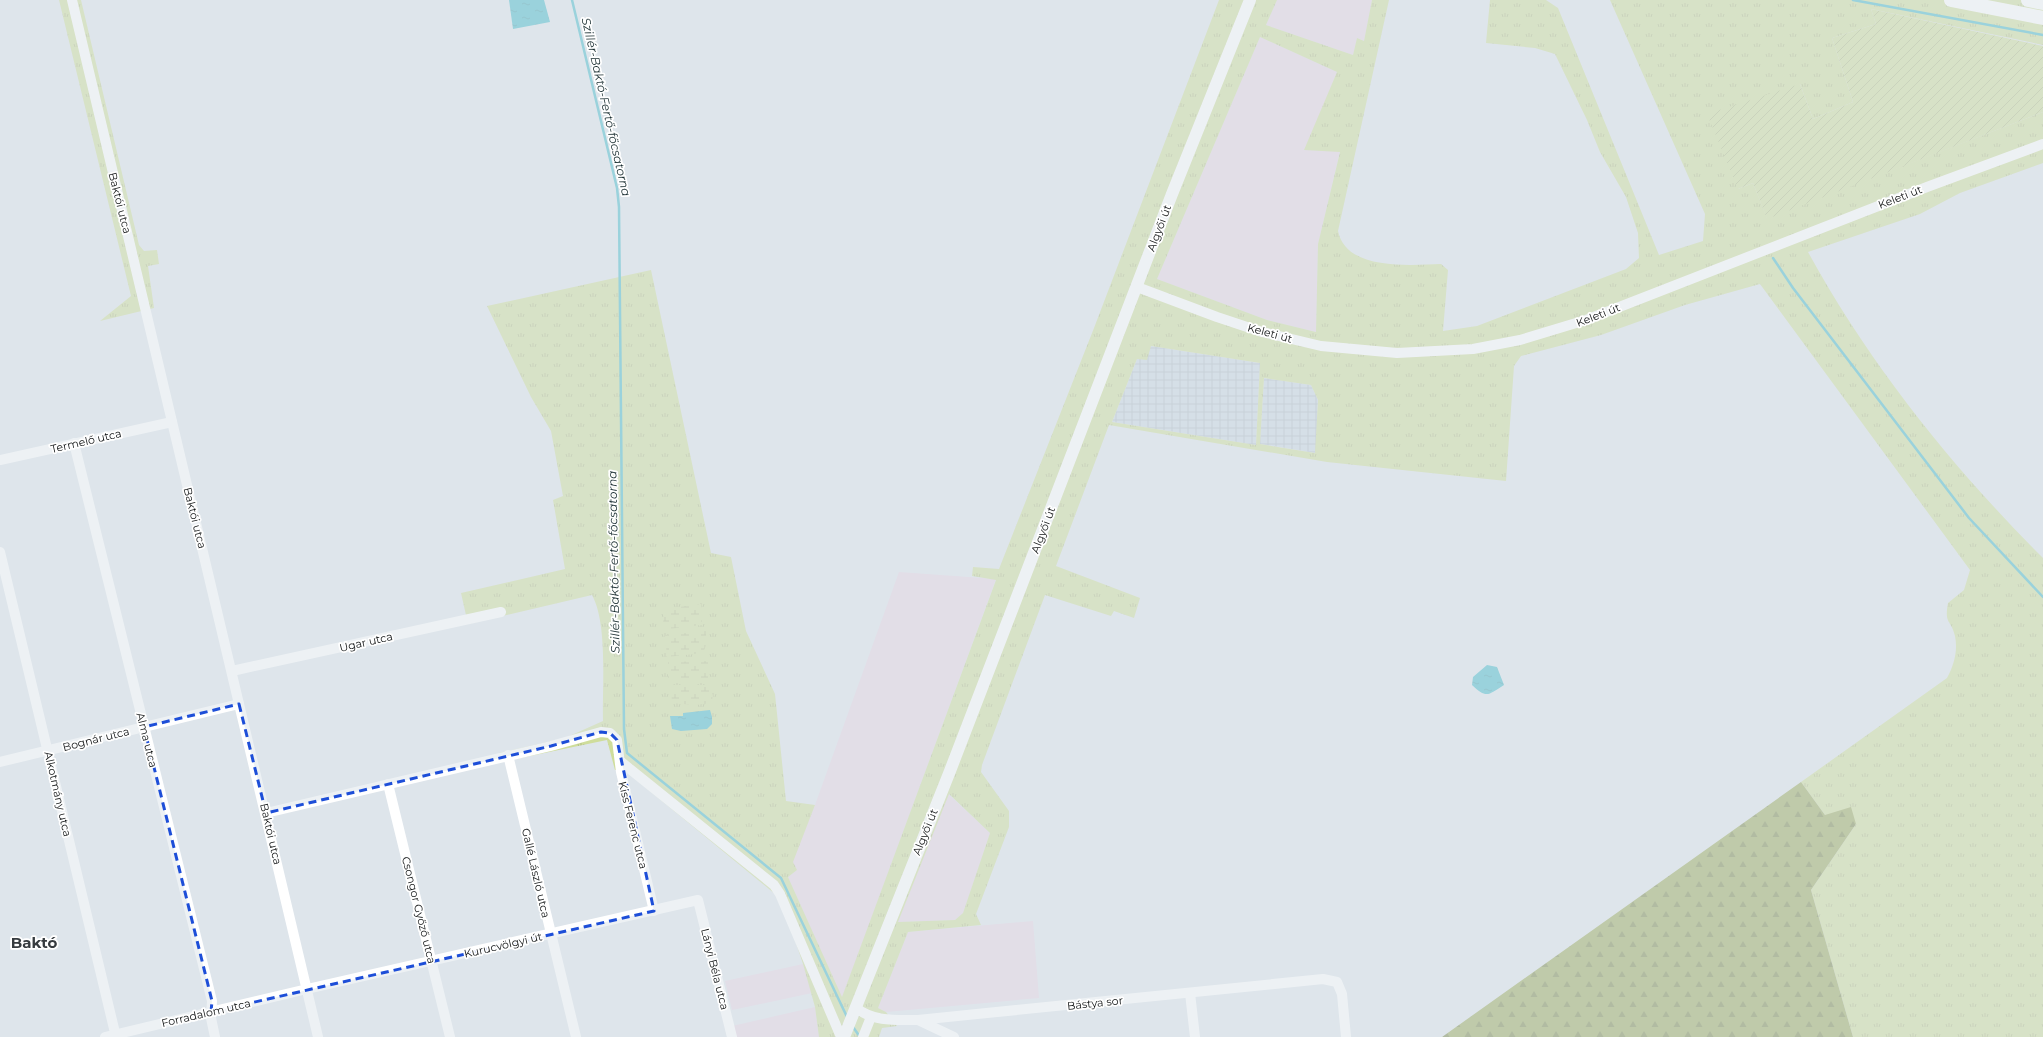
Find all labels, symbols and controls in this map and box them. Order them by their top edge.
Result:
water label: Szillér-Baktó-Fertő-főcsatorna [579,16,634,198]
street label: Baktói utca [106,171,134,235]
street label: Keleti út [1876,182,1924,212]
street label: Algyői út [1144,202,1174,253]
street label: Keleti út [1574,300,1622,330]
street label: Keleti út [1246,320,1295,346]
street label: Termelő utca [49,426,123,456]
water label: Szillér-Baktó-Fertő-főcsatorna [604,470,623,654]
street label: Baktói utca [181,486,209,550]
street label: Algyői út [1028,504,1058,555]
street label: Ugar utca [338,629,394,655]
street label: Alma utca [133,711,161,769]
street label: Bognár utca [61,724,131,754]
street label: Alkotmány utca [41,750,75,838]
street label: Kiss Ferenc utca [615,780,651,870]
street label: Baktói utca [257,802,285,866]
street label: Algyői út [909,806,941,857]
street label: Gallé László utca [519,827,553,919]
street label: Csongor Győző utca [399,855,439,965]
street label: Lányi Béla utca [698,927,732,1011]
street label: Kurucvölgyi út [463,929,544,961]
district label: Baktó [11,933,58,952]
street label: Bástya sor [1066,993,1124,1013]
street label: Forradalom utca [160,996,252,1030]

